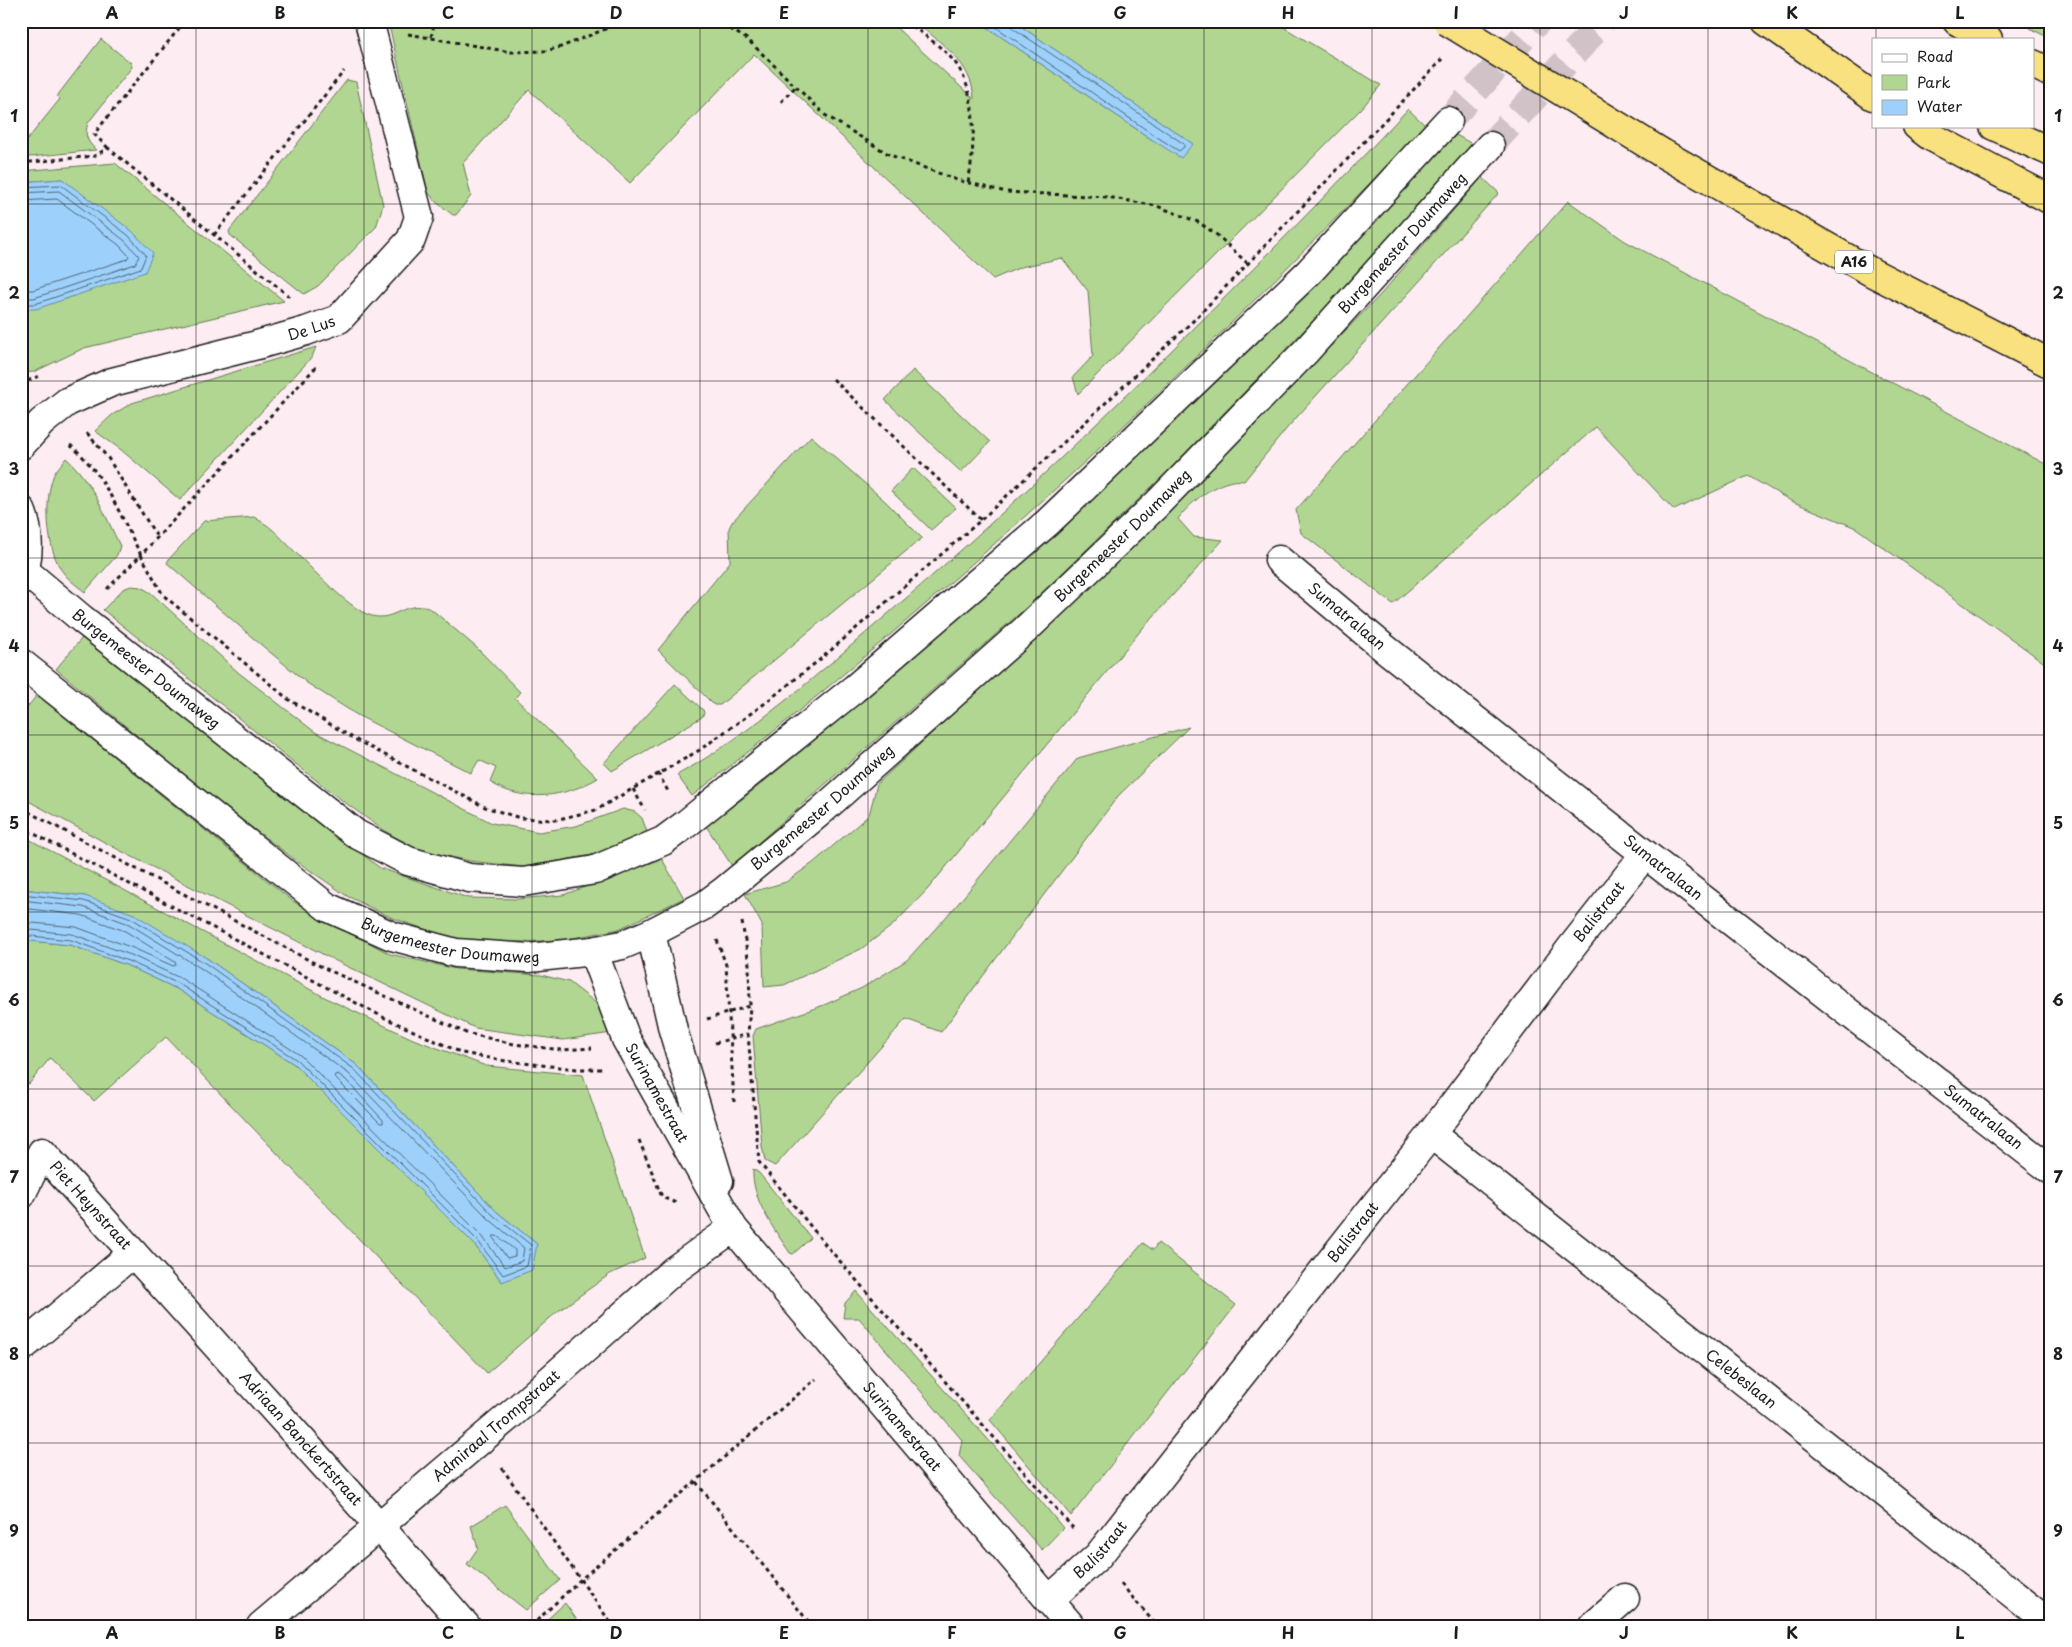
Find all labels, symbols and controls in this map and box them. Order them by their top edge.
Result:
text: A [106,0,119,24]
text: B [275,0,286,24]
text: C [442,0,454,24]
text: D [610,0,622,24]
text: E [779,0,789,24]
text: F [947,0,957,24]
text: G [1113,0,1127,24]
text: H [1282,0,1294,24]
text: I [1453,0,1459,24]
text: J [1619,0,1629,24]
text: K [1786,0,1798,24]
text: L [1955,0,1965,24]
legend [1872,38,2034,128]
text: Road [1917,44,1953,67]
text: Park [1917,70,1951,93]
text: Water [1917,94,1962,117]
text: 1 [10,103,18,127]
text: 1 [2054,103,2062,127]
street label: Burgemeester Doumaweg [1332,166,1471,318]
road number: A16 [1835,250,1873,274]
text: 2 [8,280,20,304]
text: 2 [2052,280,2064,304]
street label: De Lus [285,308,338,346]
text: 3 [9,456,19,480]
text: 3 [2053,456,2063,480]
street label: Burgemeester Doumaweg [1048,463,1195,607]
street label: Sumatralaan [1304,576,1391,655]
street label: Burgemeester Doumaweg [68,603,226,734]
text: 4 [9,633,20,657]
text: 4 [2053,633,2064,657]
street label: Burgemeester Doumaweg [745,738,899,875]
text: 5 [9,810,19,834]
text: 5 [2053,810,2063,834]
street label: Sumatralaan [1619,828,1708,905]
street label: Balistraat [1567,876,1629,946]
street label: Burgemeester Doumaweg [358,911,541,968]
text: 6 [8,987,20,1011]
text: 6 [2052,987,2064,1011]
street label: Surinamestraat [620,1038,695,1146]
street label: Sumatralaan [1939,1078,2029,1154]
street label: Piet Heynstraat [45,1155,138,1254]
text: 7 [9,1164,19,1188]
text: 7 [2053,1164,2063,1188]
street label: Balistraat [1321,1196,1383,1267]
text: 8 [9,1341,19,1365]
text: 8 [2053,1341,2063,1365]
street label: Celebeslaan [1701,1342,1782,1413]
street label: Admiraal Trompstraat [427,1363,564,1486]
street label: Adriaan Banckertstraat [235,1365,369,1510]
street label: Surinamestraat [858,1376,948,1476]
street label: Balistraat [1067,1515,1132,1583]
text: 9 [9,1518,19,1542]
text: 9 [2053,1518,2063,1542]
text: A [106,1620,119,1644]
text: B [275,1620,286,1644]
text: C [442,1620,454,1644]
text: D [610,1620,622,1644]
text: E [779,1620,789,1644]
text: F [947,1620,957,1644]
text: G [1113,1620,1127,1644]
text: H [1282,1620,1294,1644]
text: I [1453,1620,1459,1644]
text: J [1619,1620,1629,1644]
text: K [1786,1620,1798,1644]
text: L [1955,1620,1965,1644]

